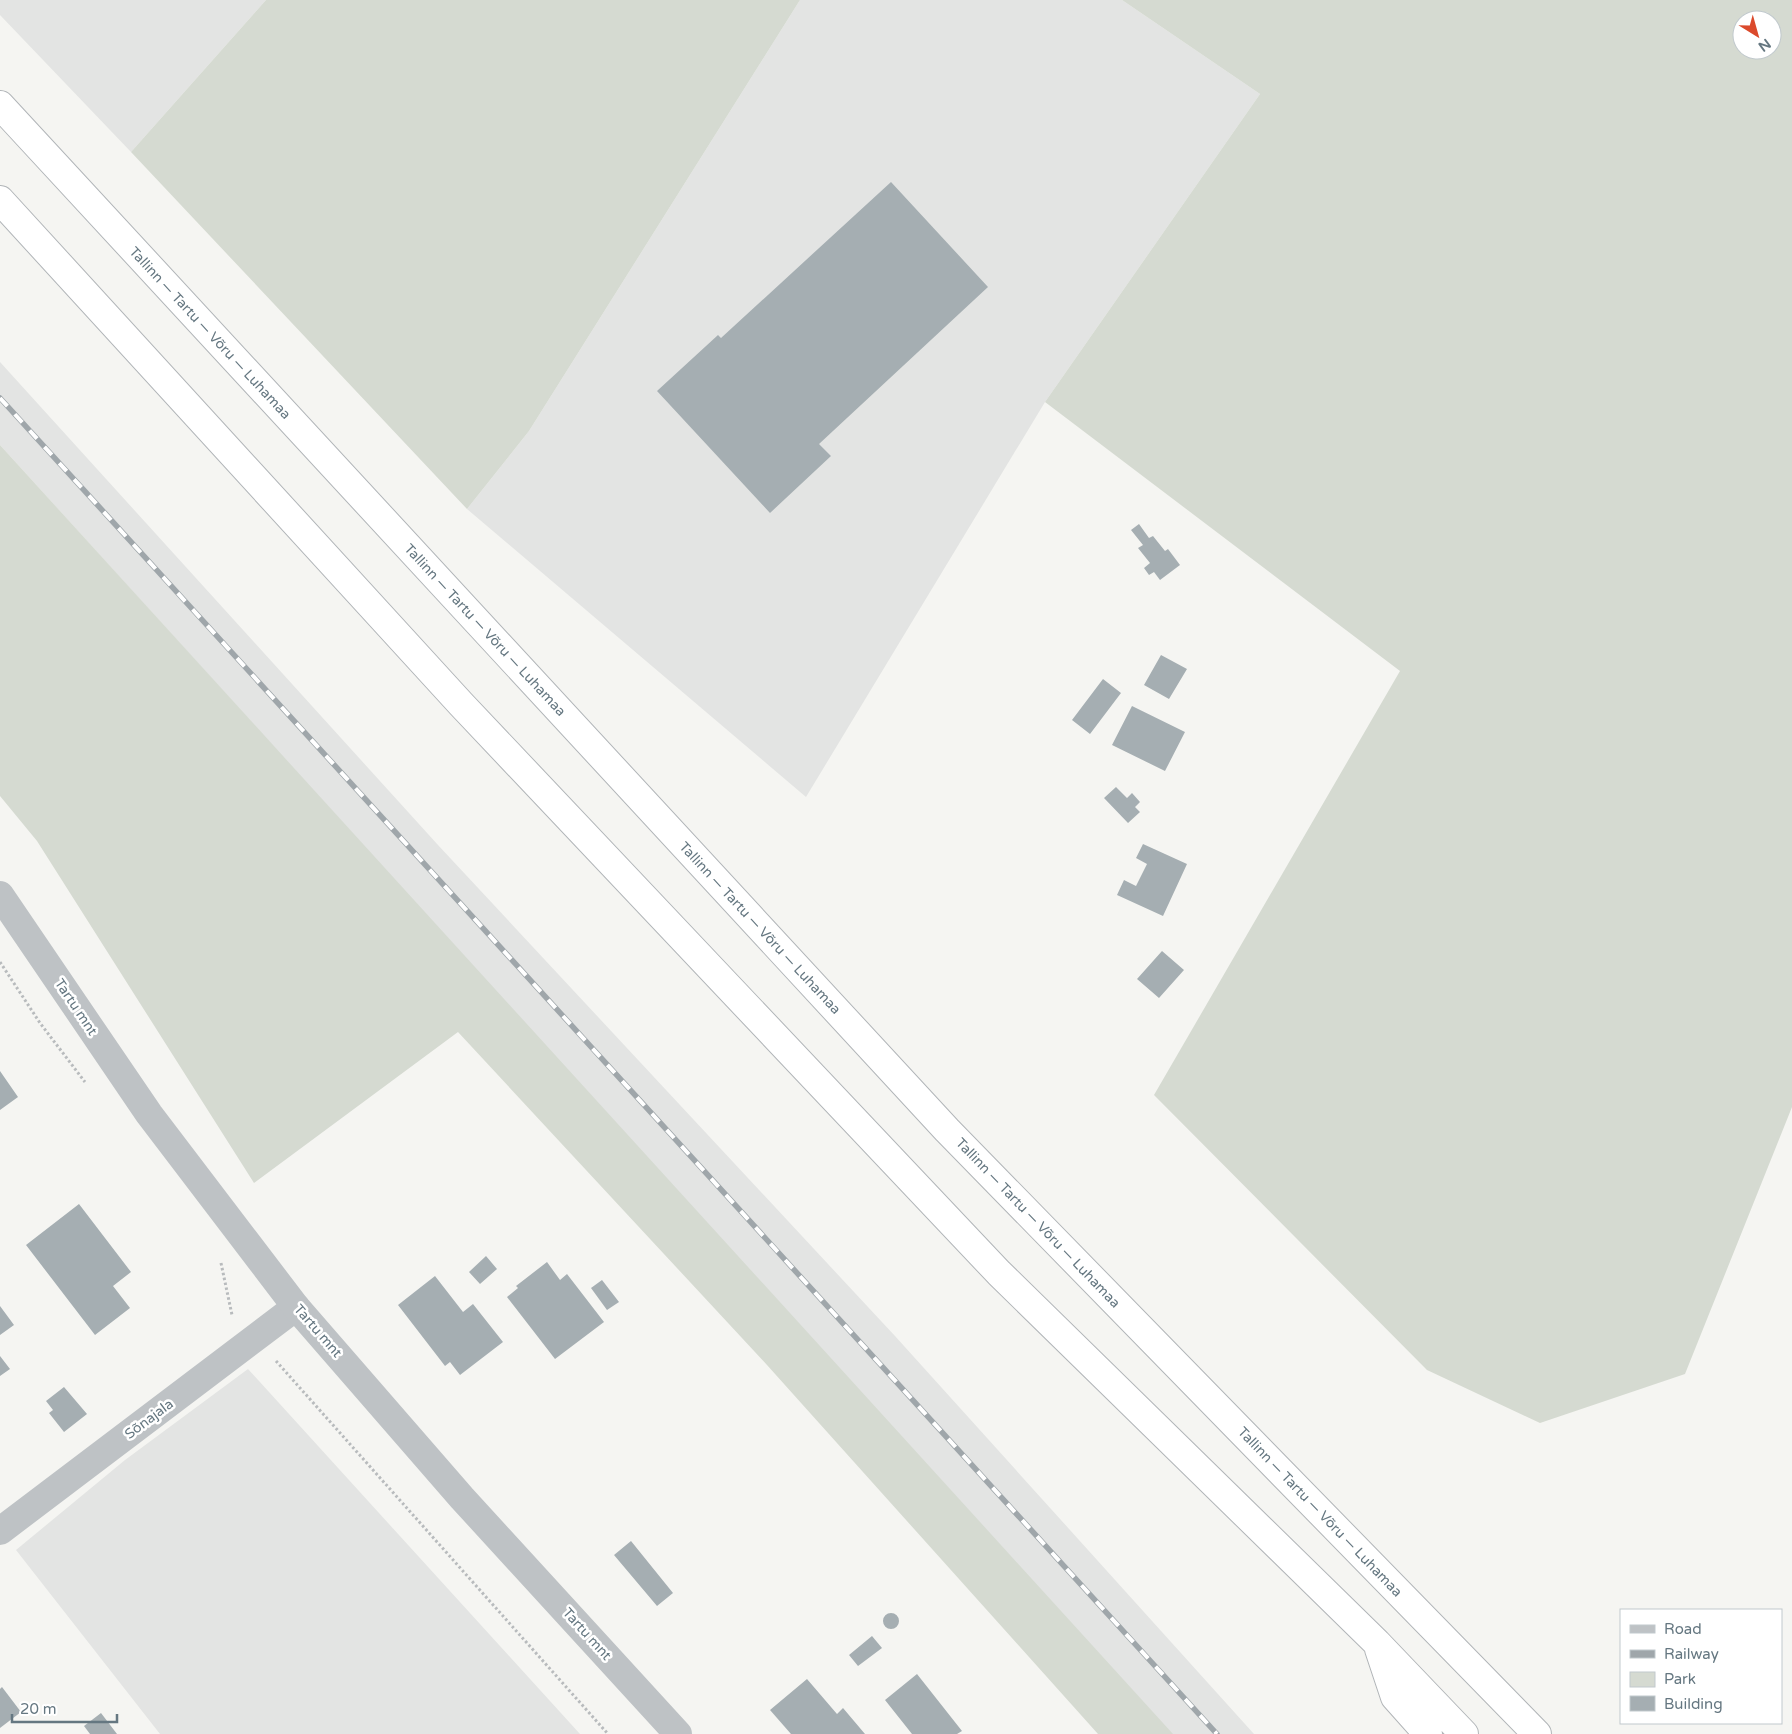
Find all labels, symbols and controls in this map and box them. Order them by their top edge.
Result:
north arrow [1732,10,1782,60]
text: N [1755,35,1774,55]
street label: Tallinn — Tartu — Võru — Luhamaa [126,243,294,423]
street label: Tallinn — Tartu — Võru — Luhamaa [401,540,569,720]
street label: Tallinn — Tartu — Võru — Luhamaa [676,838,844,1018]
street label: Tartu mnt [51,975,102,1039]
street label: Tallinn — Tartu — Võru — Luhamaa [952,1135,1124,1311]
street label: Tartu mnt [290,1301,346,1361]
street label: Sõnajala [121,1395,177,1443]
street label: Tallinn — Tartu — Võru — Luhamaa [1234,1424,1406,1600]
street label: Tartu mnt [559,1604,615,1664]
legend [1620,1609,1782,1724]
text: Road [1664,1620,1702,1638]
text: Railway [1664,1645,1719,1663]
text: Park [1664,1670,1696,1688]
scale bar [12,1692,118,1724]
text: Building [1664,1695,1723,1713]
text: 20 m [20,1700,57,1718]

